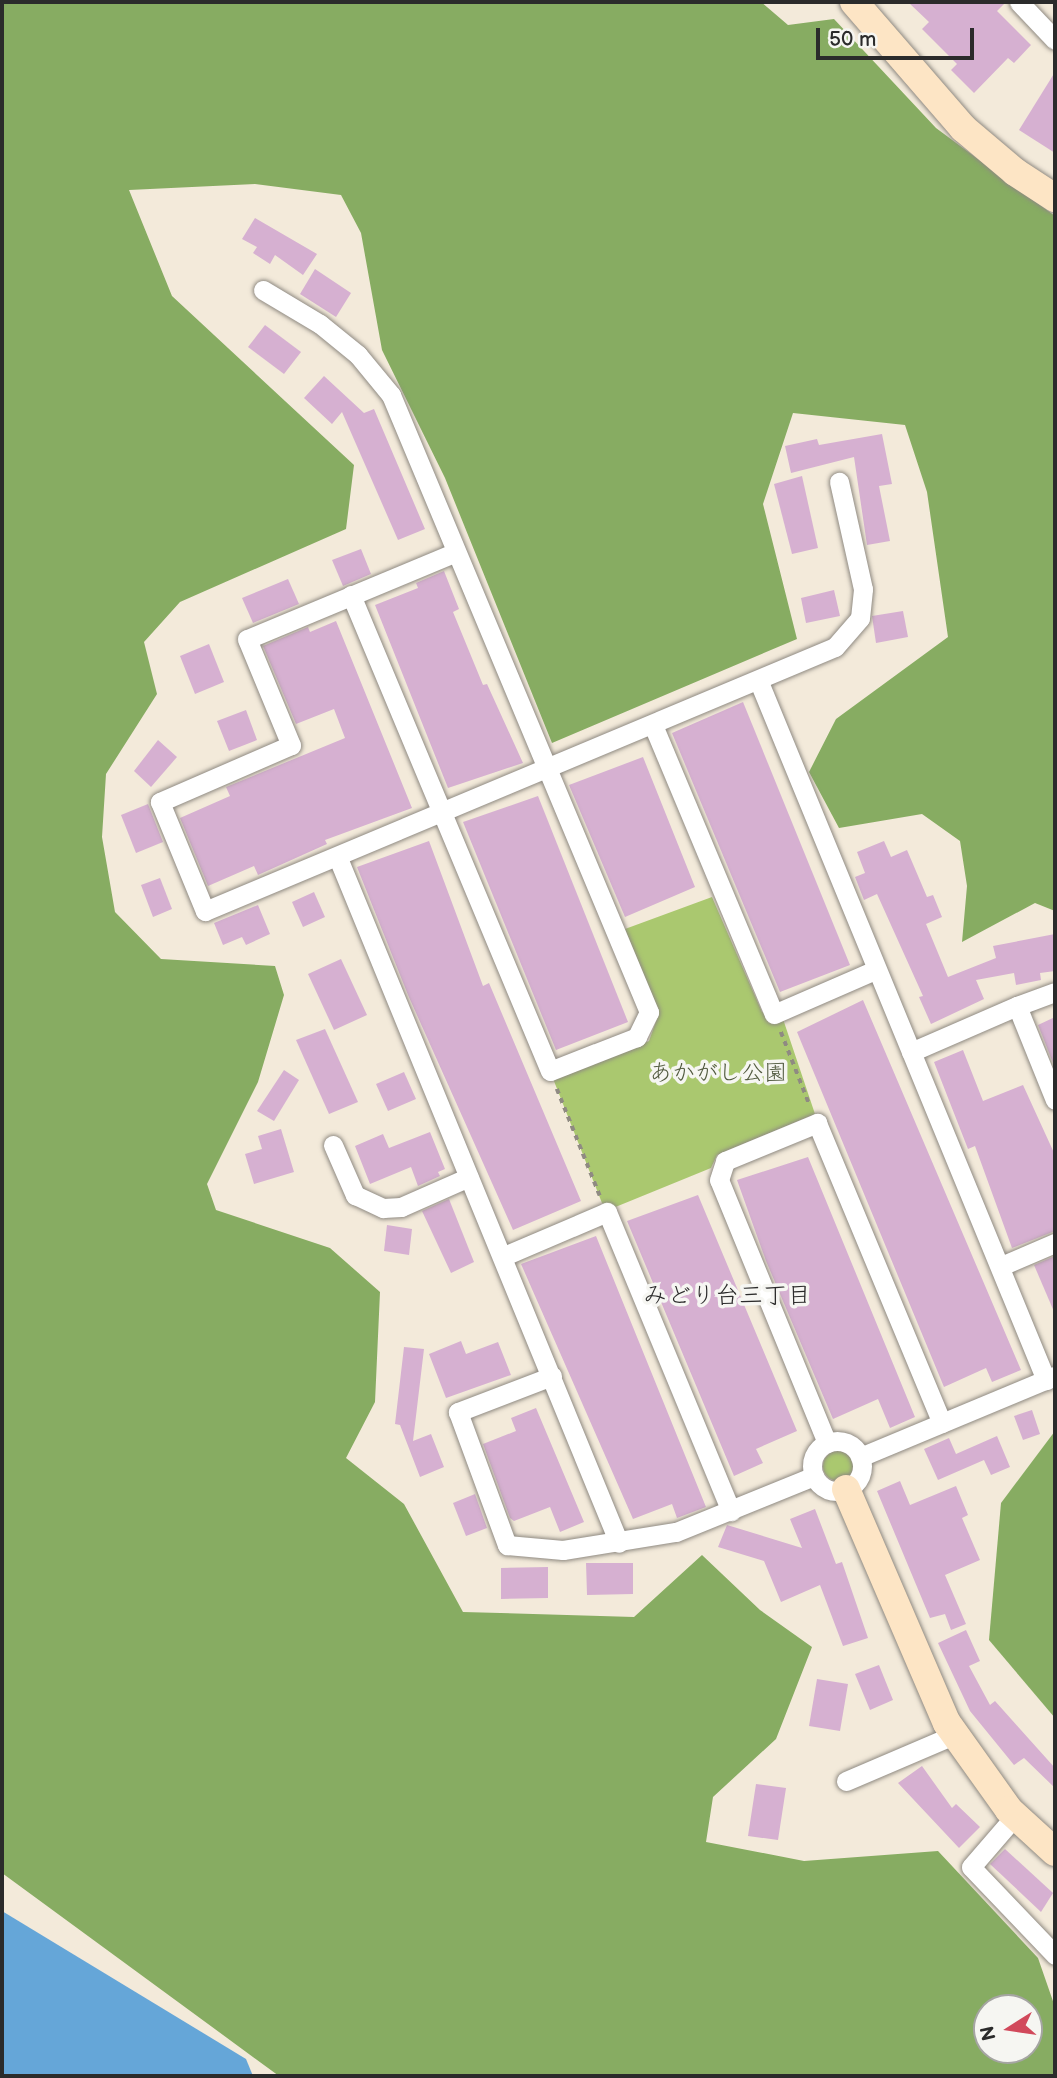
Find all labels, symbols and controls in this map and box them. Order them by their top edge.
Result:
scale bar [819,14,976,58]
text: 50 m [829,27,876,52]
park label: あかがし公園 [649,1059,787,1087]
district label: みどり台三丁目 [643,1282,811,1310]
north arrow [973,1994,1043,2064]
text: N [976,2024,1002,2042]

